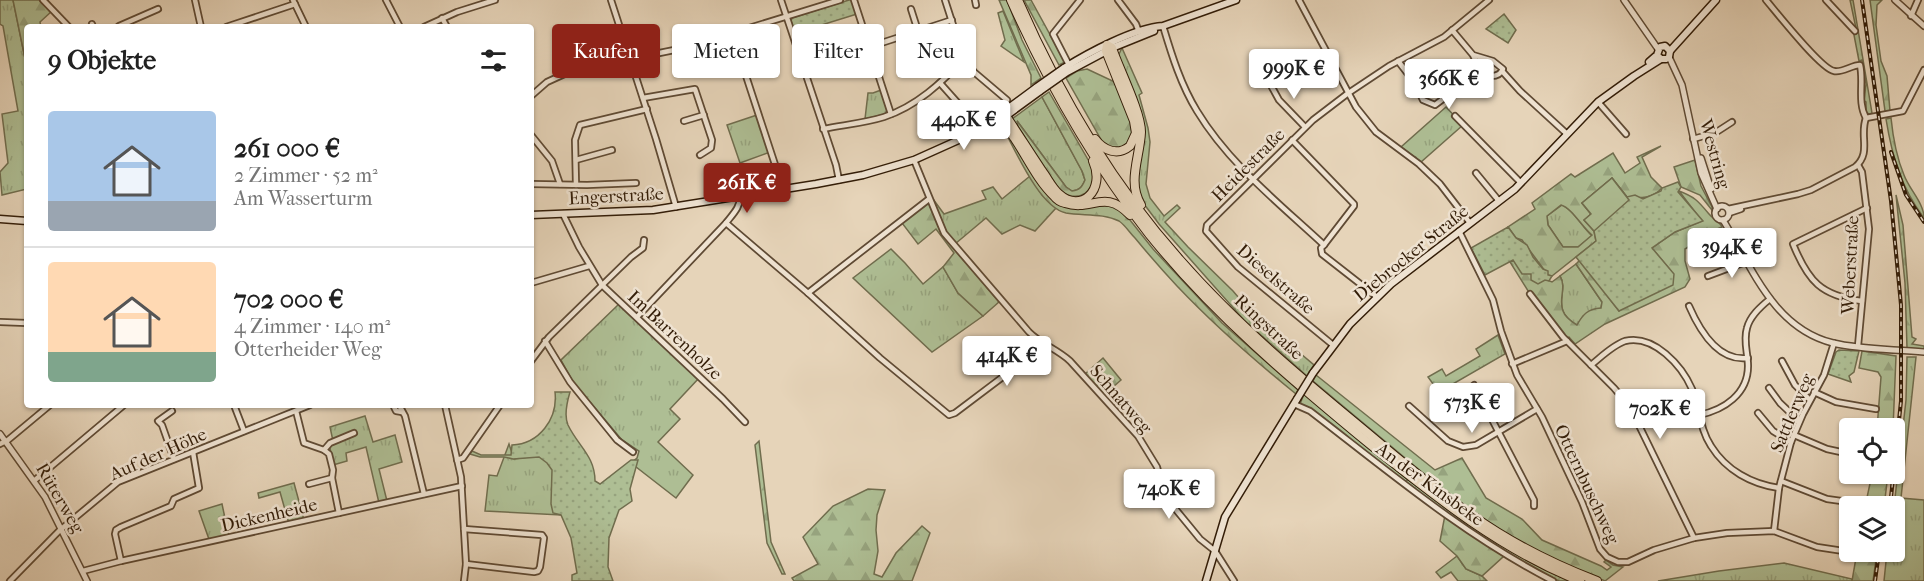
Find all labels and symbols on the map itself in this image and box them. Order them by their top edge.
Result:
pin: 999K € [1245,49,1343,100]
pin: 366K € [1400,59,1498,110]
pin: 440K € [915,100,1013,151]
street label: Westring [1694,116,1735,192]
street label: Heidestraße [1207,124,1289,206]
pin: 261K € [698,163,796,214]
street label: Engerstraße [568,184,664,209]
street label: Diebrocker Straße [1350,201,1473,306]
street label: Weberstraße [1837,215,1864,316]
pin: 394K € [1683,228,1781,279]
street label: Dieselstraße [1233,240,1319,319]
street label: Im Barrenholze [623,286,726,384]
street label: Ringstraße [1230,290,1307,365]
pin: 414K € [958,336,1056,387]
street label: Schnatweg [1085,361,1156,438]
street label: Sattlerweg [1766,370,1819,456]
pin: 573K € [1423,383,1521,434]
pin: 702K € [1611,389,1709,440]
street label: Otternbuschweg [1550,421,1624,548]
street label: Auf der Höhe [106,424,210,486]
street label: An der Kinsbeke [1371,438,1488,531]
street label: Rüterweg [31,459,88,537]
pin: 740K € [1120,469,1218,520]
street label: Dickenheide [219,494,319,537]

